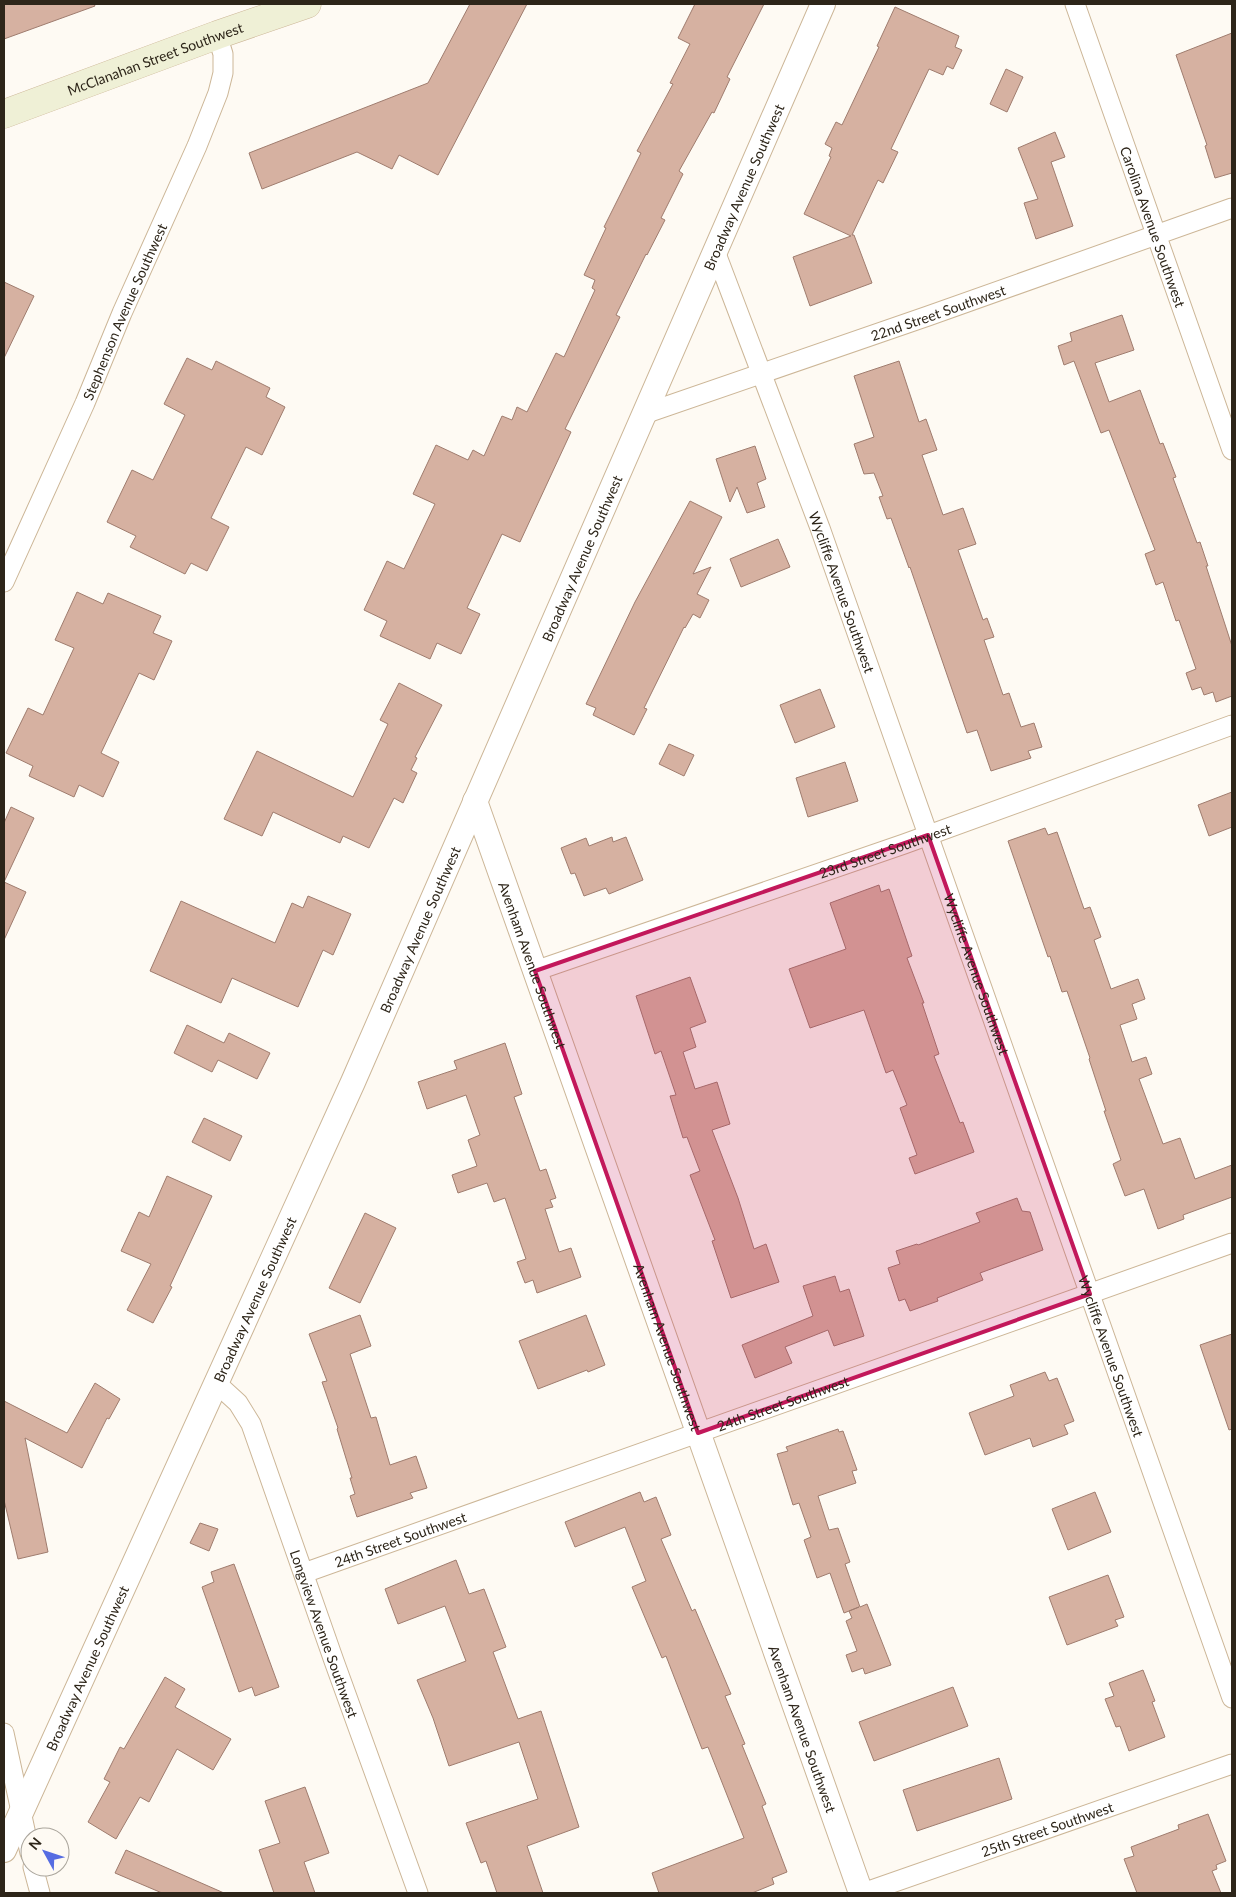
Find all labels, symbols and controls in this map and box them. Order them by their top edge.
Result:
street label: McClanahan Street Southwest [65,18,245,98]
street label: Broadway Avenue Southwest [700,101,787,273]
street label: Carolina Avenue Southwest [1117,144,1189,309]
street label: Stephenson Avenue Southwest [79,220,170,403]
street label: 22nd Street Southwest [868,281,1007,344]
street label: Broadway Avenue Southwest [538,472,625,644]
street label: Wycliffe Avenue Southwest [806,509,879,675]
street label: 23rd Street Southwest [817,819,953,881]
street label: Broadway Avenue Southwest [376,844,463,1015]
street label: Avenham Avenue Southwest [496,879,570,1051]
street label: Wycliffe Avenue Southwest [941,891,1013,1057]
street label: Broadway Avenue Southwest [209,1214,299,1385]
street label: Avenham Avenue Southwest [631,1261,705,1433]
street label: Wycliffe Avenue Southwest [1075,1273,1148,1439]
street label: 24th Street Southwest [714,1372,851,1434]
street label: 24th Street Southwest [332,1508,468,1570]
street label: Longview Avenue Southwest [287,1547,362,1720]
street label: Broadway Avenue Southwest [42,1583,132,1753]
street label: Avenham Avenue Southwest [766,1643,840,1815]
street label: 25th Street Southwest [979,1798,1115,1860]
north arrow [20,1827,70,1877]
text: N [25,1834,45,1853]

